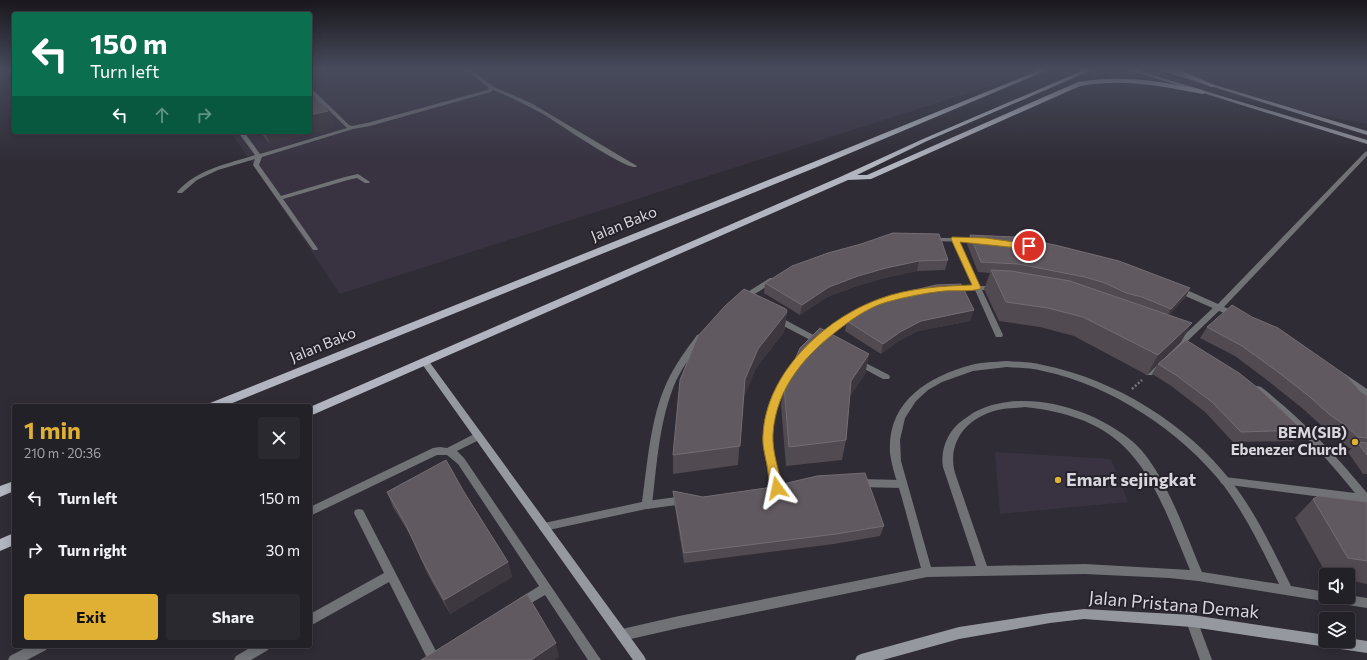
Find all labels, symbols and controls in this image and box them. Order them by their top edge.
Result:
text: 150 m [90,26,167,60]
icon: left [24,28,76,80]
text: Turn left [90,60,159,82]
icon: left [109,104,131,126]
icon: ahead [151,104,173,126]
icon: right [193,104,215,126]
street label: Jalan Bako [588,202,659,244]
pin [1012,229,1046,263]
icon: arrive [1018,235,1040,257]
street label: Jalan Bako [287,323,358,365]
text: 1 min [24,415,81,444]
button: close [258,417,300,459]
place label: BEM(SIB) Ebenezer Church [1231,423,1347,458]
marker: BEM(SIB) Ebenezer Church [1350,437,1360,447]
text: 210 m · 20:36 [24,445,101,461]
position arrow [756,467,798,509]
place label: Emart sejingkat [1066,468,1196,490]
marker: Emart sejingkat [1053,475,1063,485]
icon: left [24,487,46,509]
text: Turn left [58,489,117,507]
text: 150 m [259,489,300,507]
icon: right [24,539,46,561]
text: Turn right [58,541,127,559]
text: 30 m [266,541,300,559]
map controls [1319,568,1355,648]
button: sound [1319,568,1355,604]
street label: Jalan Pristana Demak [1088,586,1261,622]
button: Exit [24,594,158,640]
button: Share [166,594,300,640]
button: layers [1319,612,1355,648]

